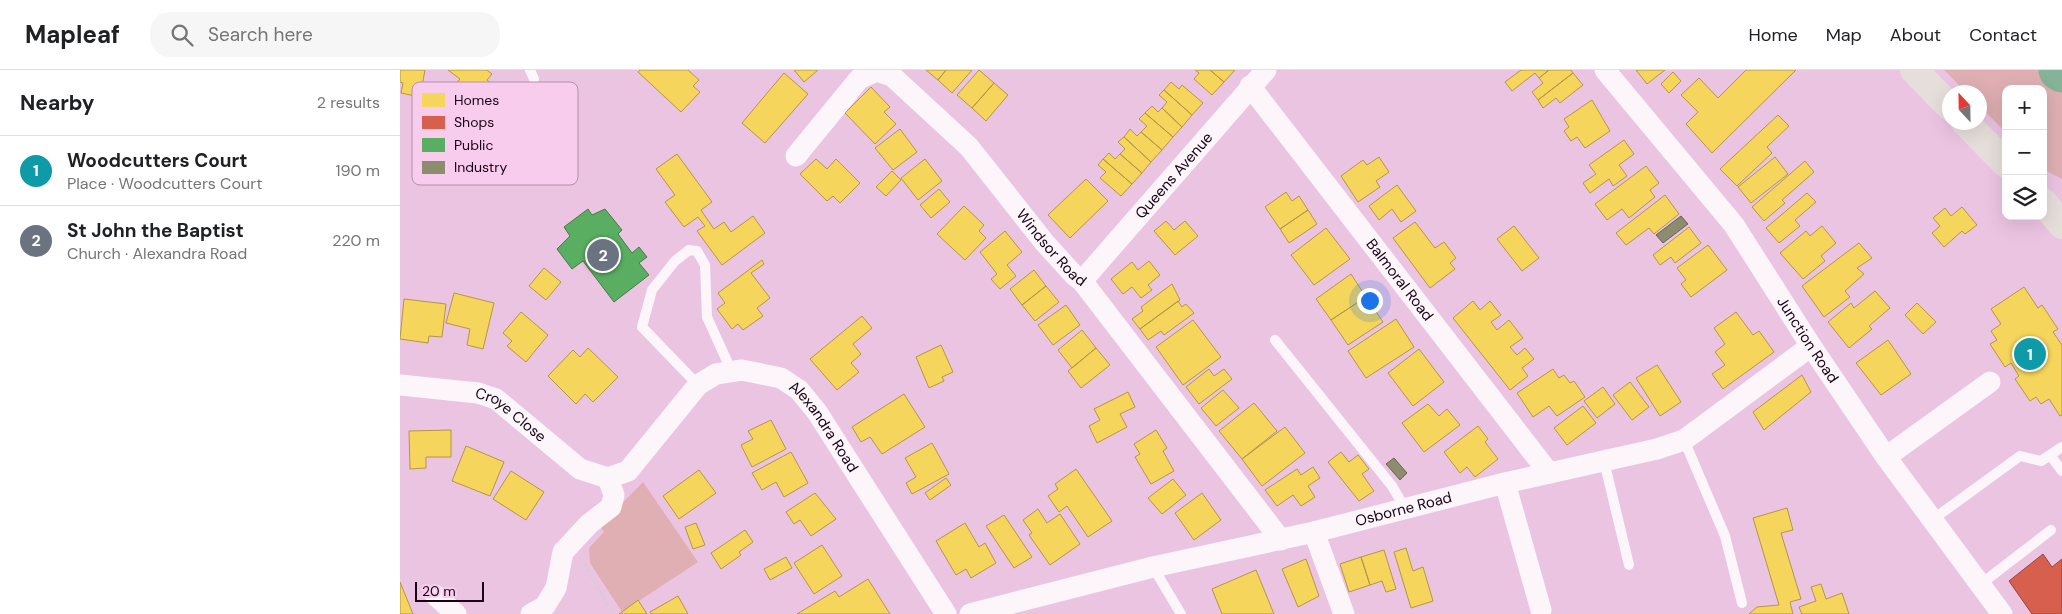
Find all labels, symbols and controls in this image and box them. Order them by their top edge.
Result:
search box [150,12,500,57]
text: Mapleaf [25,19,120,50]
icon: search [168,21,196,49]
text: Search here [208,22,313,47]
text: Home [1748,23,1798,47]
text: Map [1826,23,1862,47]
text: About [1890,23,1941,47]
text: Contact [1969,23,2037,47]
legend [412,82,578,185]
north arrow [1942,85,1987,130]
map controls [2002,85,2047,220]
button: + [2002,85,2047,130]
text: Nearby [20,89,94,117]
text: Homes [454,91,499,109]
text: 2 results [317,92,380,113]
text: Shops [454,113,494,131]
street label: Queens Avenue [1131,128,1217,223]
button: − [2002,130,2047,175]
text: Public [454,136,493,154]
text: Woodcutters Court [67,148,248,173]
text: Industry [454,158,507,176]
text: 1 [33,160,39,181]
text: 190 m [336,160,380,181]
text: Place · Woodcutters Court [67,173,262,194]
button: layers [2002,175,2047,220]
street label: Windsor Road [1012,205,1091,291]
text: St John the Baptist [67,218,244,243]
text: 2 [31,230,41,251]
text: 220 m [332,230,380,251]
street label: Balmoral Road [1362,235,1438,325]
pin: 2 [587,236,619,274]
text: Church · Alexandra Road [67,243,247,264]
your location [1357,288,1383,314]
street label: Junction Road [1772,293,1843,387]
pin: 1 [2014,335,2046,373]
street label: Alexandra Road [785,376,863,476]
street label: Croye Close [473,383,550,447]
street label: Osborne Road [1353,487,1454,531]
scale bar [415,579,484,602]
text: 20 m [422,582,456,600]

